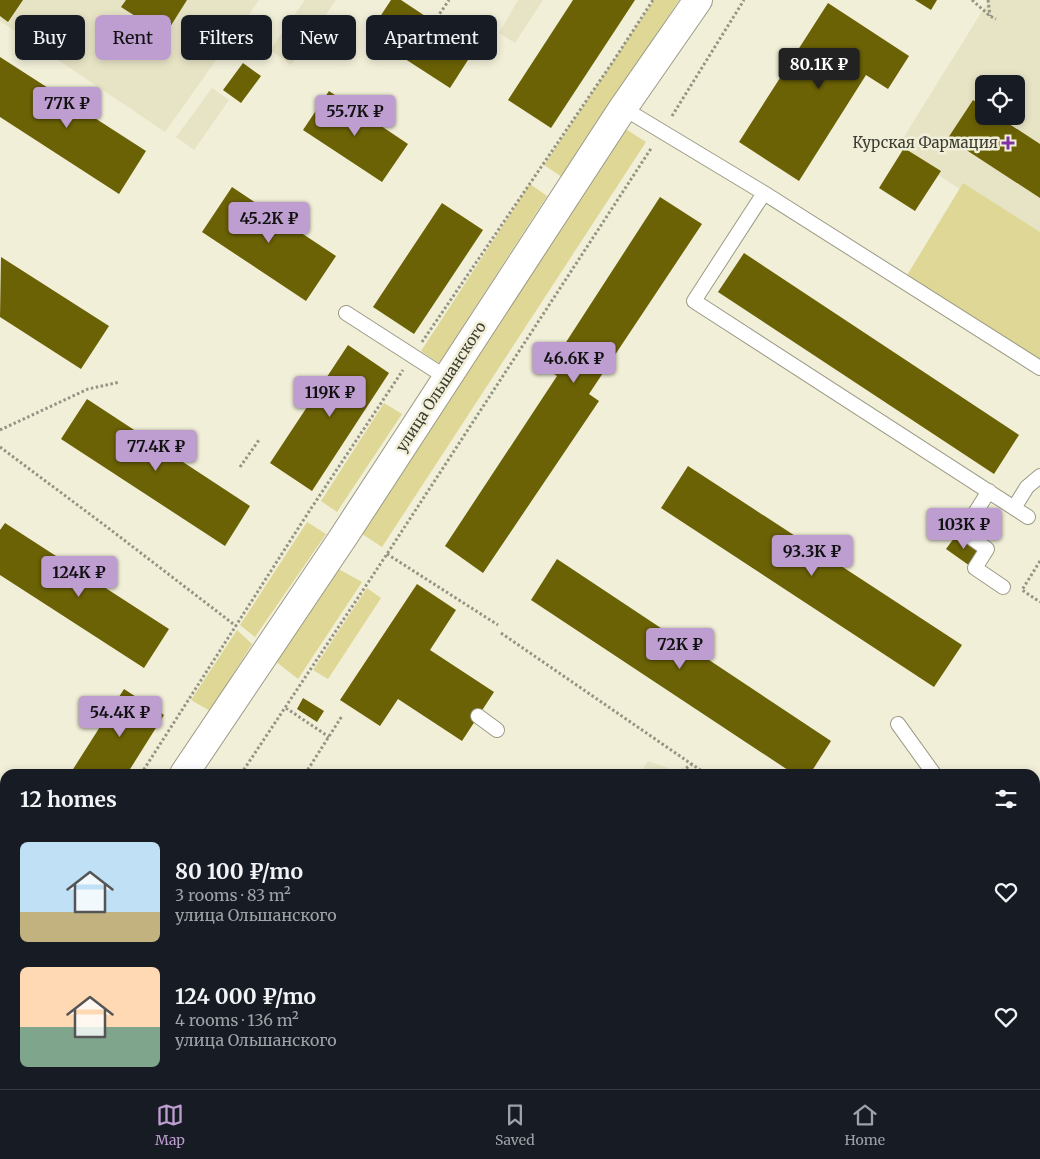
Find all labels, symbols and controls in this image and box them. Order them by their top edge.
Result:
chip: Buy [15,15,85,60]
chip: Rent [95,15,171,60]
chip: Filters [181,15,272,60]
chip: New [282,15,356,60]
chip: Apartment [366,15,497,60]
pin: 80.1K ₽ [773,48,865,90]
text: 80.1K ₽ [790,54,848,74]
map controls [975,75,1025,125]
button: locate [975,75,1025,125]
pin: 77K ₽ [32,86,102,129]
text: 77K ₽ [44,93,90,113]
pin: 55.7K ₽ [309,94,401,137]
text: 55.7K ₽ [326,101,384,121]
place label: Курская Фармация [853,133,998,152]
marker: Курская Фармация [1002,137,1014,149]
pin: 45.2K ₽ [223,202,315,244]
text: 45.2K ₽ [239,208,299,228]
street label: улица Ольшанского [391,318,490,455]
pin: 46.6K ₽ [528,342,620,384]
text: 46.6K ₽ [544,348,604,368]
pin: 119K ₽ [289,376,371,418]
text: 119K ₽ [305,382,355,402]
pin: 77.4K ₽ [110,430,202,472]
text: 77.4K ₽ [127,436,185,456]
pin: 103K ₽ [923,508,1005,550]
text: 103K ₽ [938,514,990,534]
pin: 93.3K ₽ [766,534,858,577]
text: 93.3K ₽ [783,541,841,561]
pin: 124K ₽ [38,556,120,598]
text: 124K ₽ [52,562,106,582]
pin: 72K ₽ [645,628,715,670]
text: 72K ₽ [657,634,703,654]
pin: 54.4K ₽ [74,696,166,738]
text: 54.4K ₽ [90,702,150,722]
icon: filters [992,785,1020,813]
text: 12 homes [20,786,117,813]
text: 80 100 ₽/mo [175,858,303,885]
icon: home [60,862,120,922]
icon: heart [992,878,1020,906]
text: 3 rooms · 83 m² [175,885,291,905]
text: улица Ольшанского [175,905,337,925]
text: 124 000 ₽/mo [175,983,316,1010]
icon: home [60,987,120,1047]
icon: heart [992,1003,1020,1031]
text: 4 rooms · 136 m² [175,1010,299,1030]
text: улица Ольшанского [175,1030,337,1050]
tab: Map [155,1101,185,1149]
tab: Saved [495,1101,535,1149]
tab: Home [845,1101,885,1149]

